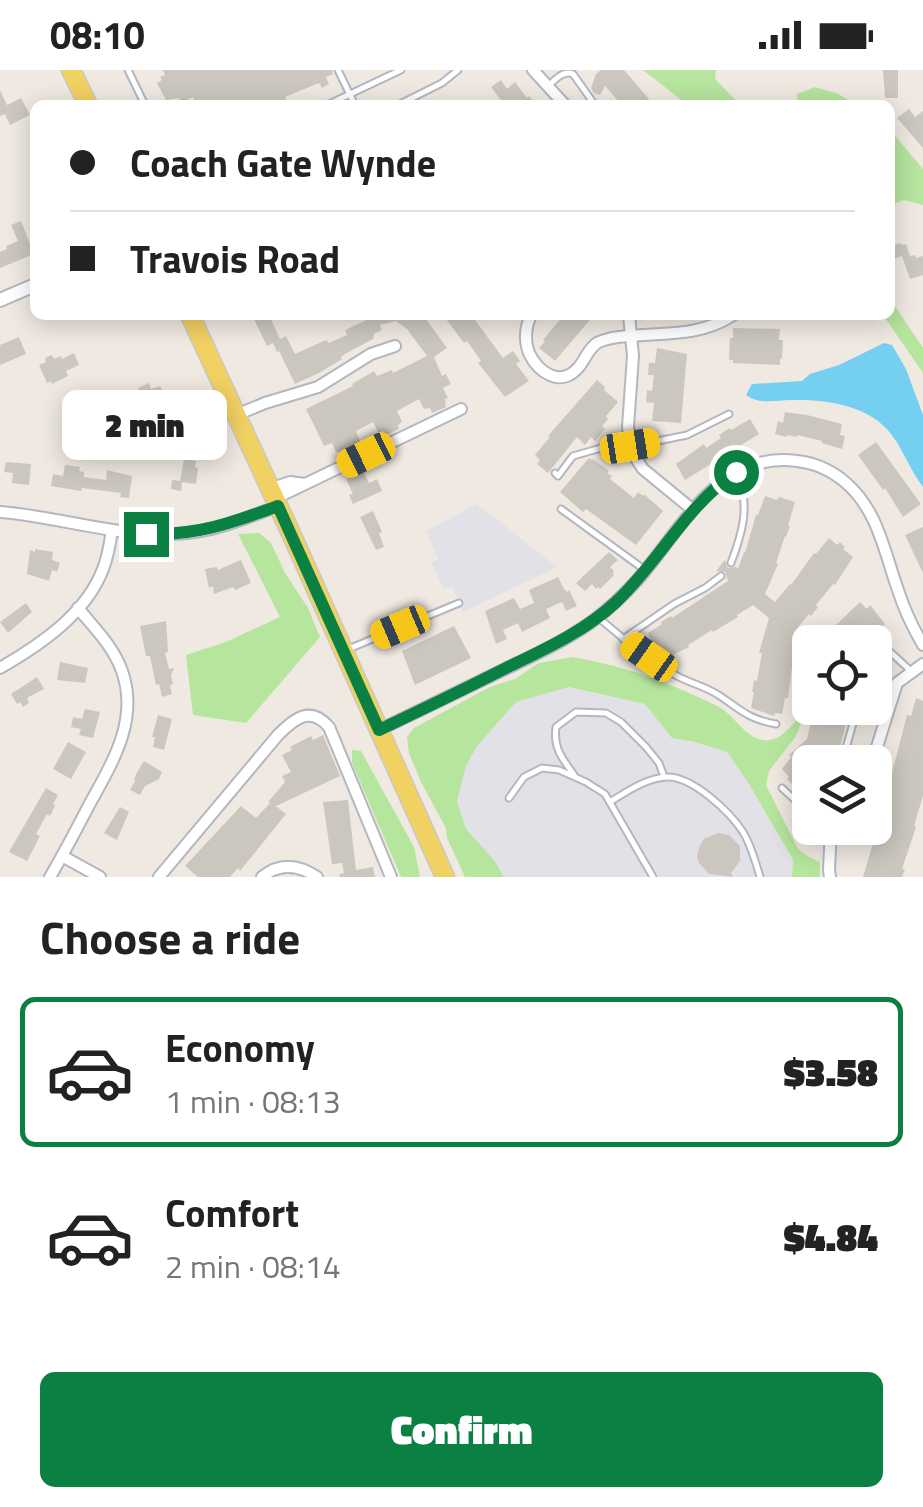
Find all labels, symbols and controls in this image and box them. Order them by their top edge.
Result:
text: 08:10 [50,6,145,64]
text: Coach Gate Wynde [130,134,436,192]
text: Travois Road [130,230,340,288]
callout: 2 min [64,389,228,459]
text: 2 min [105,401,184,449]
car [598,426,662,466]
car [332,428,400,482]
route start [714,450,759,495]
route end [124,512,169,557]
car [367,601,433,653]
map controls [792,625,892,845]
button: locate [792,625,892,725]
car [616,628,682,686]
button: layers [792,745,892,845]
text: Choose a ride [40,903,300,971]
text: Economy [165,1019,315,1077]
icon: car [45,1027,135,1117]
text: $3.58 [784,1043,878,1101]
text: 1 min · 08:13 [165,1077,341,1125]
text: Comfort [165,1184,299,1242]
icon: car [45,1192,135,1282]
text: $4.84 [784,1208,878,1266]
text: 2 min · 08:14 [165,1242,341,1290]
button: Confirm [40,1372,883,1487]

